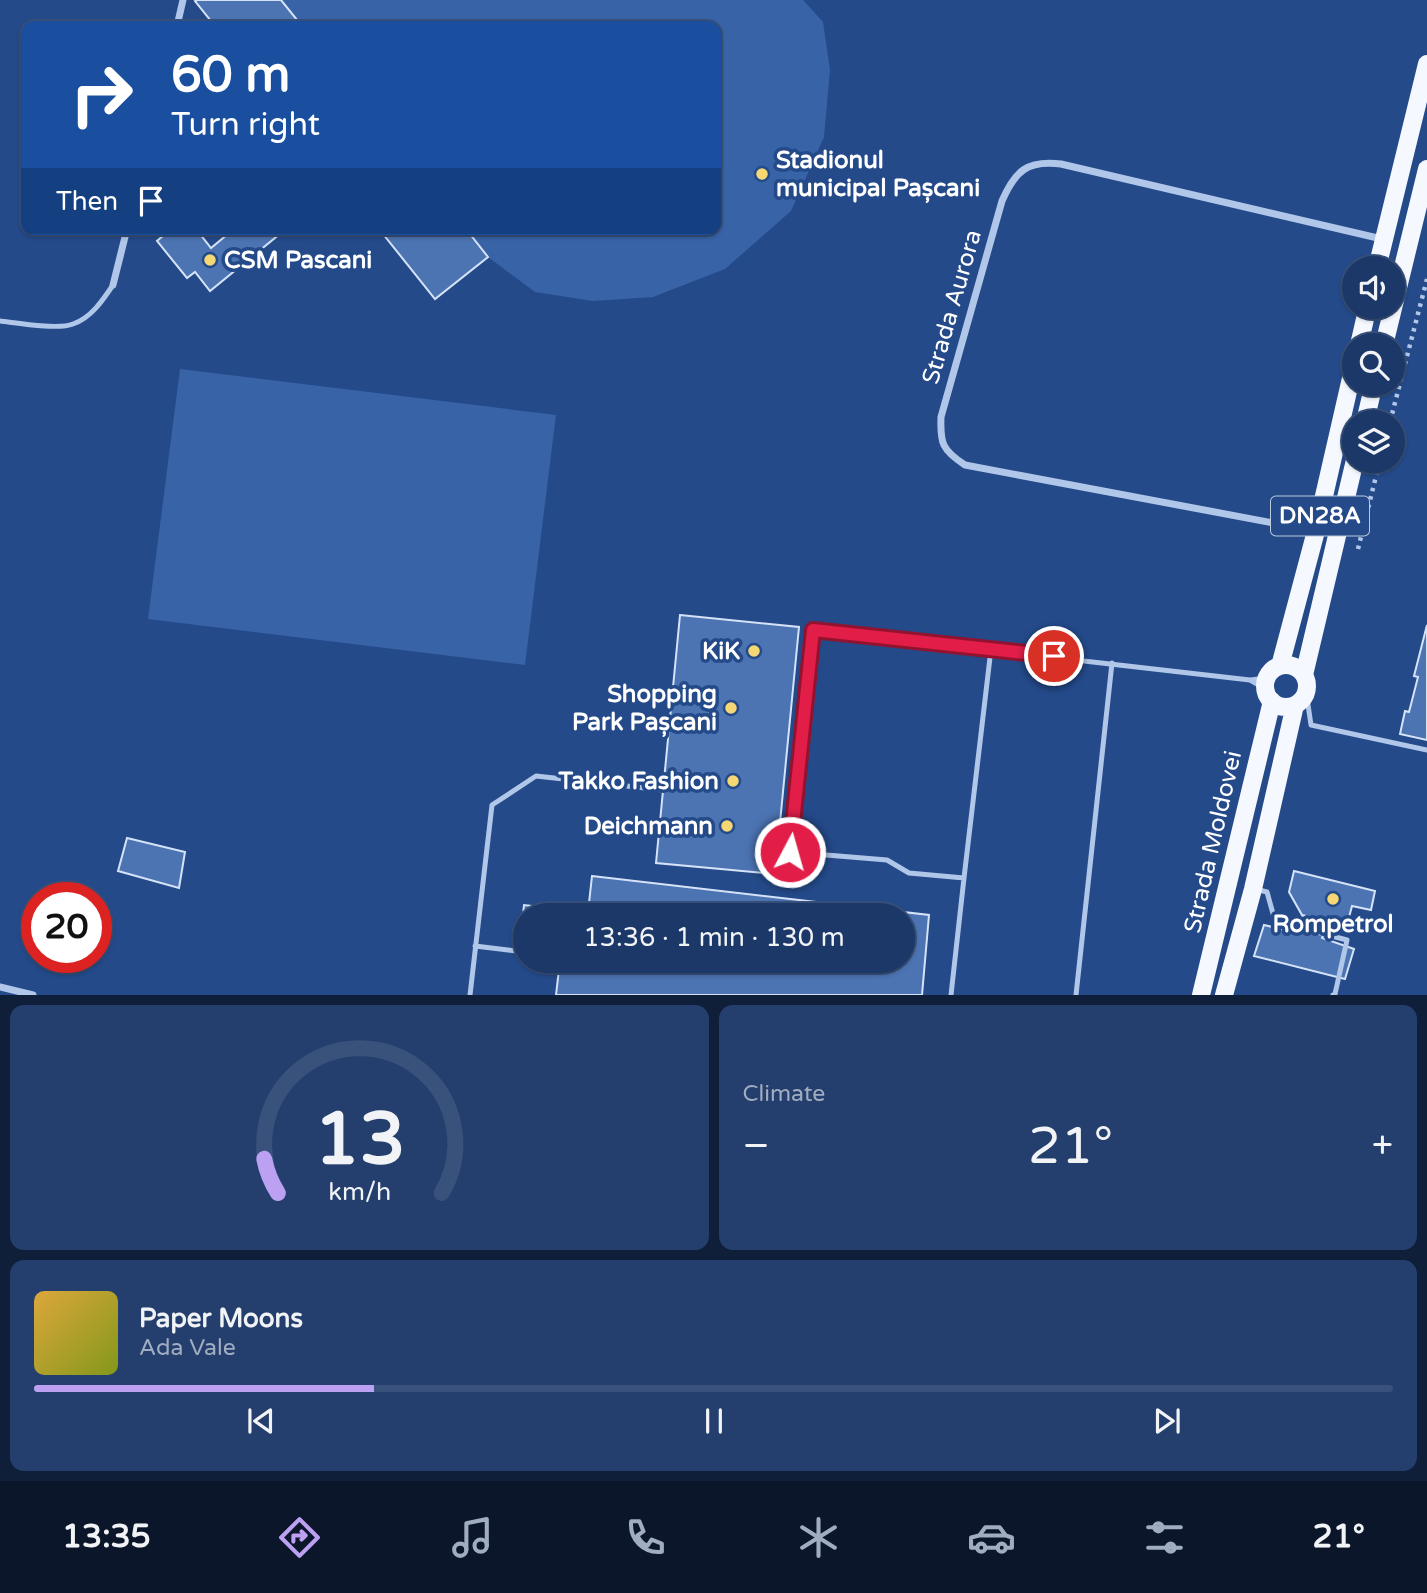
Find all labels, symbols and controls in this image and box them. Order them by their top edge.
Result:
text: 60 m [171,46,290,105]
icon: right [56,49,147,140]
text: Turn right [171,106,320,144]
place label: Stadionul municipal Pașcani [776,146,980,203]
marker: Stadionul municipal Pașcani [754,166,770,182]
icon: arrive [132,182,170,220]
text: Then [56,186,118,217]
street label: Strada Aurora [916,226,988,388]
place label: CSM Pascani [224,246,372,275]
marker: CSM Pascani [202,252,218,268]
map controls [1342,256,1405,473]
button: sound [1342,256,1405,319]
button: search [1342,333,1405,396]
button: layers [1342,410,1405,473]
road number: DN28A [1271,496,1369,536]
pin [1024,626,1084,686]
place label: KiK [702,637,740,666]
icon: arrive [1035,637,1073,675]
marker: KiK [746,643,762,659]
place label: Shopping Park Pașcani [572,680,717,737]
marker: Shopping Park Pașcani [723,700,739,716]
street label: Strada Moldovei [1178,748,1248,936]
place label: Takko Fashion [557,767,719,796]
marker: Takko Fashion [725,773,741,789]
place label: Deichmann [584,812,713,841]
position arrow [753,815,827,889]
marker: Deichmann [719,818,735,834]
speed limit sign: 20 [21,882,112,973]
marker: Rompetrol [1325,891,1341,907]
place label: Rompetrol [1272,910,1394,939]
text: 13:36 · 1 min · 130 m [583,922,845,953]
text: Climate [743,1080,825,1108]
text: 13 [314,1097,405,1185]
text: 21° [1028,1115,1113,1178]
text: − [743,1123,770,1169]
text: + [1372,1123,1393,1169]
text: km/h [328,1177,391,1207]
text: Paper Moons [139,1303,303,1334]
text: Ada Vale [139,1334,236,1362]
icon: previous [242,1402,280,1440]
icon: pause [695,1402,733,1440]
icon: next [1148,1402,1186,1440]
icon: directions [275,1513,324,1562]
icon: music [448,1513,497,1562]
icon: phone [621,1513,670,1562]
icon: climate [794,1513,843,1562]
icon: car [967,1513,1016,1562]
icon: filters [1140,1513,1189,1562]
text: 13:35 [62,1518,151,1556]
text: 21° [1313,1518,1365,1556]

